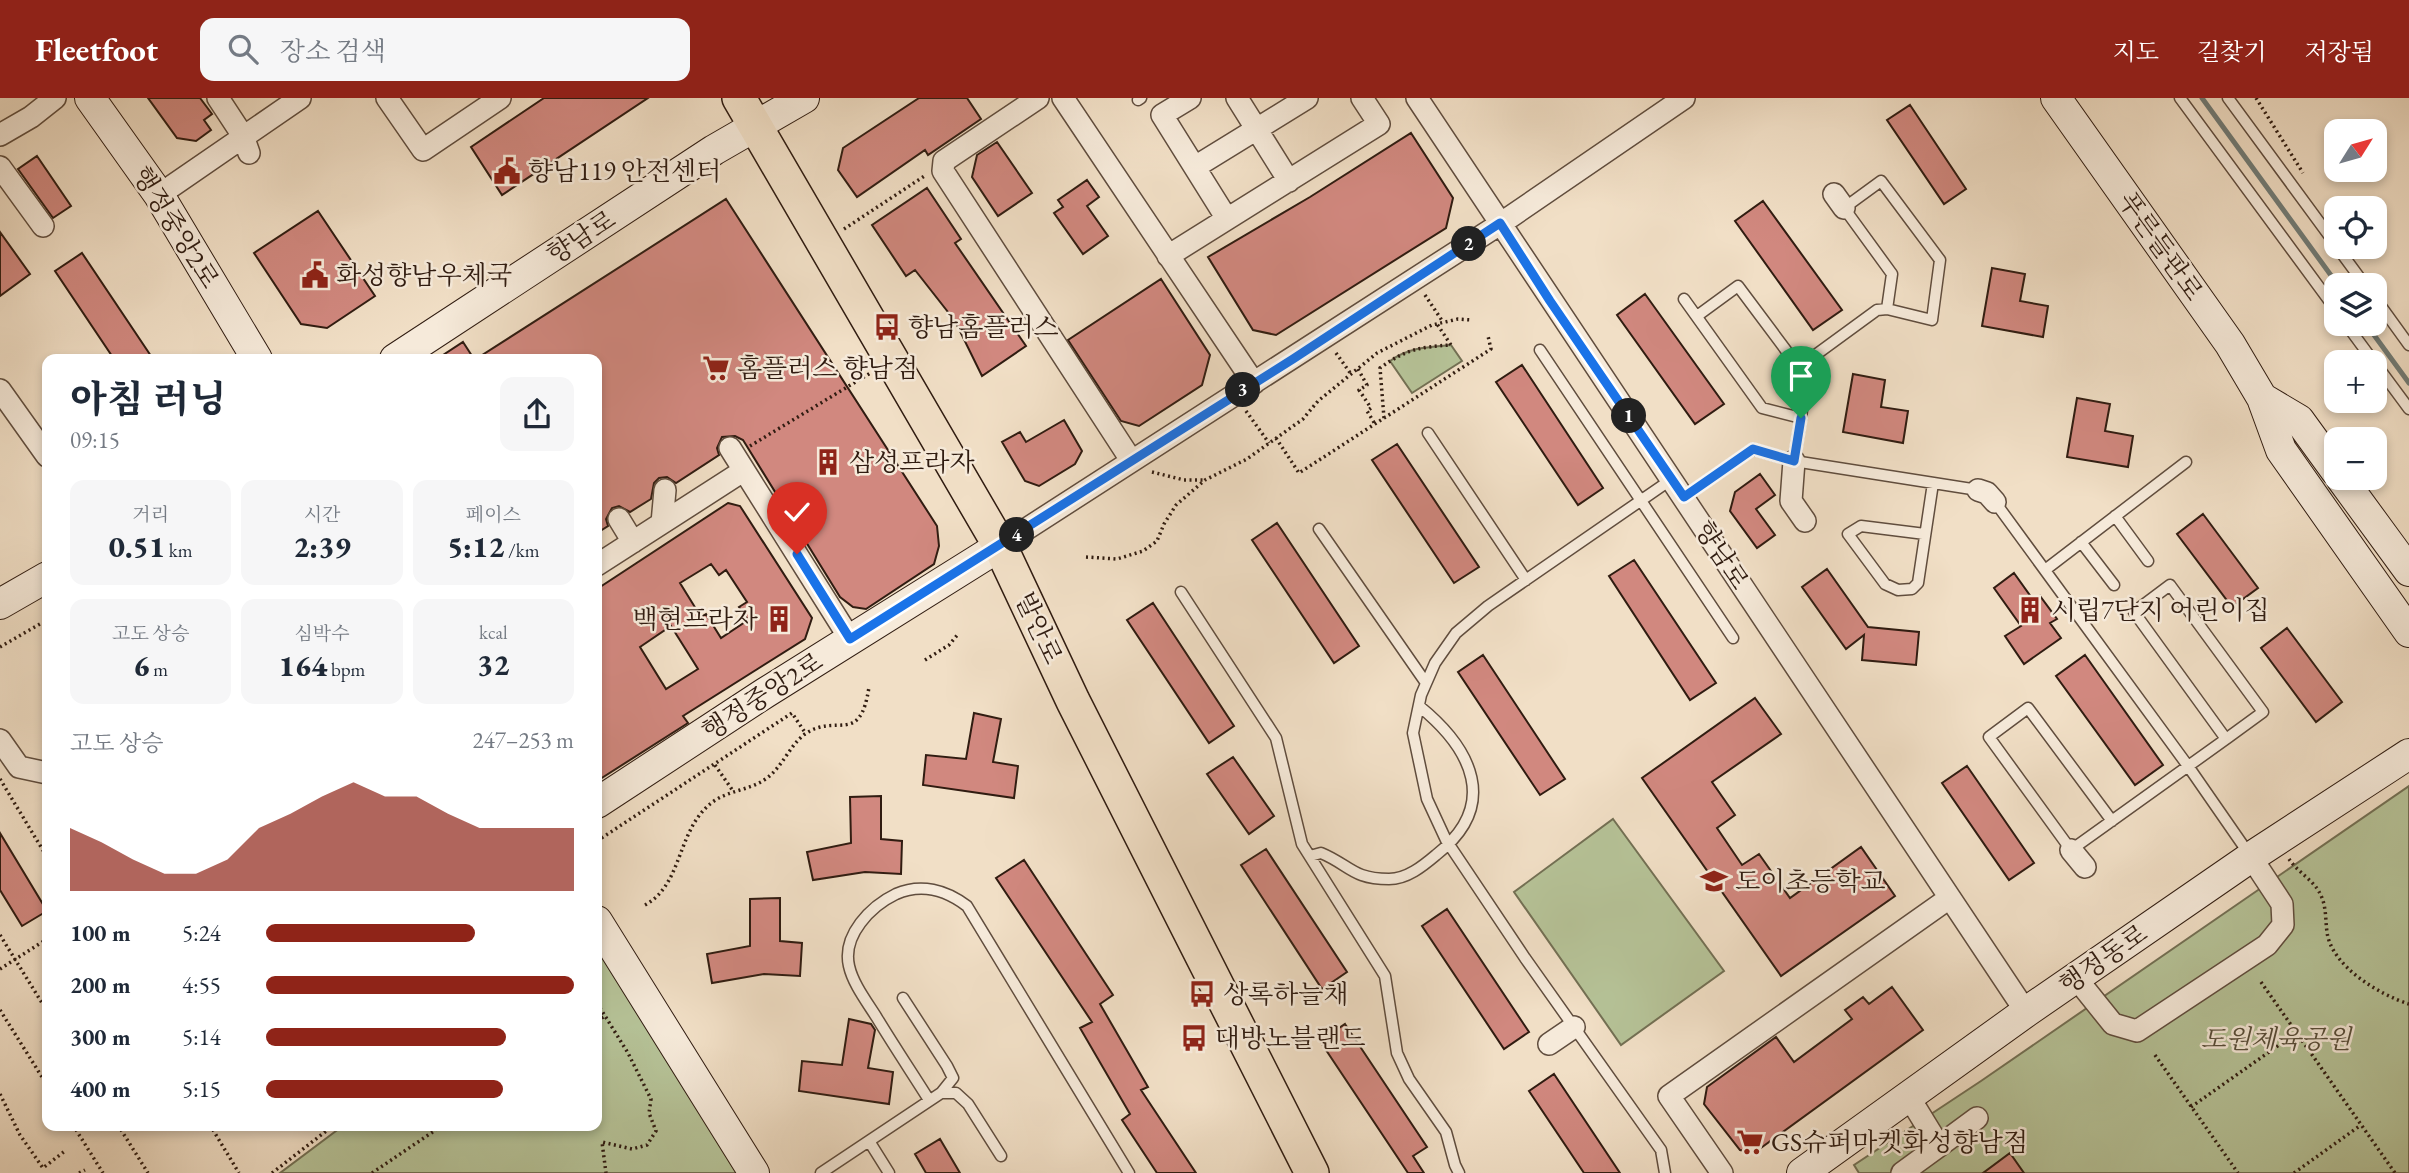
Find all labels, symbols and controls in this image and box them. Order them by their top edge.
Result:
search box [200,18,690,81]
text: Fleetfoot [35,28,158,71]
icon: search [224,30,262,68]
text: 장소 검색 [280,34,386,68]
text: 지도 [2113,36,2159,67]
text: 길찾기 [2197,36,2266,67]
text: 저장됨 [2304,36,2374,67]
north arrow [2324,119,2387,182]
map controls [2324,119,2387,490]
place label: 향남119 안전센터 [528,154,721,188]
public building icon: 향남119 안전센터 [492,156,522,186]
street label: 행정중앙2로 [125,159,227,295]
street label: 푸른들판로 [2111,185,2211,307]
button: locate [2324,196,2387,259]
street label: 향남로 [540,202,622,272]
pin: 2 [1452,226,1486,262]
text: 2 [1463,231,1474,256]
place label: 화성향남우체국 [336,258,512,292]
public building icon: 화성향남우체국 [300,260,330,290]
button: layers [2324,273,2387,336]
place label: 향남홈플러스 [908,310,1059,344]
bus stop icon: 향남홈플러스 [872,312,902,342]
pin [1771,346,1831,418]
button: + [2324,350,2387,413]
place label: 홈플러스 향남점 [737,351,918,385]
supermarket icon: 홈플러스 향남점 [701,353,731,383]
icon: arrive [1782,357,1820,395]
pin: 3 [1226,372,1260,408]
text: 아침 러닝 [70,374,226,423]
button: share [500,377,574,451]
text: 3 [1237,377,1248,402]
pin: 1 [1612,398,1646,434]
text: 1 [1623,403,1634,428]
text: 09:15 [70,425,120,455]
button: − [2324,427,2387,490]
place label: 삼성프라자 [849,445,975,479]
building icon: 삼성프라자 [813,447,843,477]
pin [767,482,827,554]
icon: check [778,493,816,531]
text: 거리 [132,502,169,527]
text: 시간 [304,502,340,527]
text: 페이스 [466,502,521,527]
street label: 향남로 [1687,514,1757,596]
pin: 4 [1000,518,1034,552]
text: 4 [1011,522,1022,547]
text: 0.51 [109,527,165,566]
text: 2:39 [293,527,351,566]
text: 5:12 [447,527,504,566]
text: km [165,538,192,563]
text: /km [504,538,540,563]
street label: 발안로 [1008,587,1070,669]
place label: 시립7단지 어린이집 [2051,593,2270,627]
building icon: 시립7단지 어린이집 [2015,595,2045,625]
place label: 백현프라자 [632,602,758,636]
building icon: 백현프라자 [764,604,794,634]
text: kcal [479,620,508,645]
text: 고도 상승 [112,621,189,646]
text: 심박수 [294,621,350,646]
street label: 행정중앙2로 [695,644,829,748]
text: 32 [477,645,510,684]
text: 6 [133,646,149,685]
text: 164 [279,646,327,685]
text: m [149,657,168,682]
text: bpm [327,657,365,682]
text: 247–253 m [473,725,574,755]
text: 고도 상승 [70,728,163,758]
place label: 도이초등학교 [1735,864,1886,898]
school or university icon: 도이초등학교 [1699,866,1729,896]
street label: 행정동로 [2052,916,2154,1002]
text: 100 m [70,918,131,948]
text: 5:24 [182,918,221,948]
text: 200 m [70,970,131,1000]
text: 4:55 [182,970,221,1000]
place label: 상록하늘채 [1223,977,1349,1011]
bus stop icon: 상록하늘채 [1187,979,1217,1009]
place label: 대방노블랜드 [1215,1021,1366,1055]
text: 300 m [70,1022,131,1052]
text: 5:14 [182,1022,221,1052]
park label: 도원체육공원 [2201,1022,2353,1056]
bus stop icon: 대방노블랜드 [1179,1023,1209,1053]
text: 400 m [70,1074,131,1104]
text: 5:15 [182,1074,221,1104]
place label: GS슈퍼마켓화성향남점 [1771,1125,2028,1159]
supermarket icon: GS슈퍼마켓화성향남점 [1735,1127,1765,1157]

